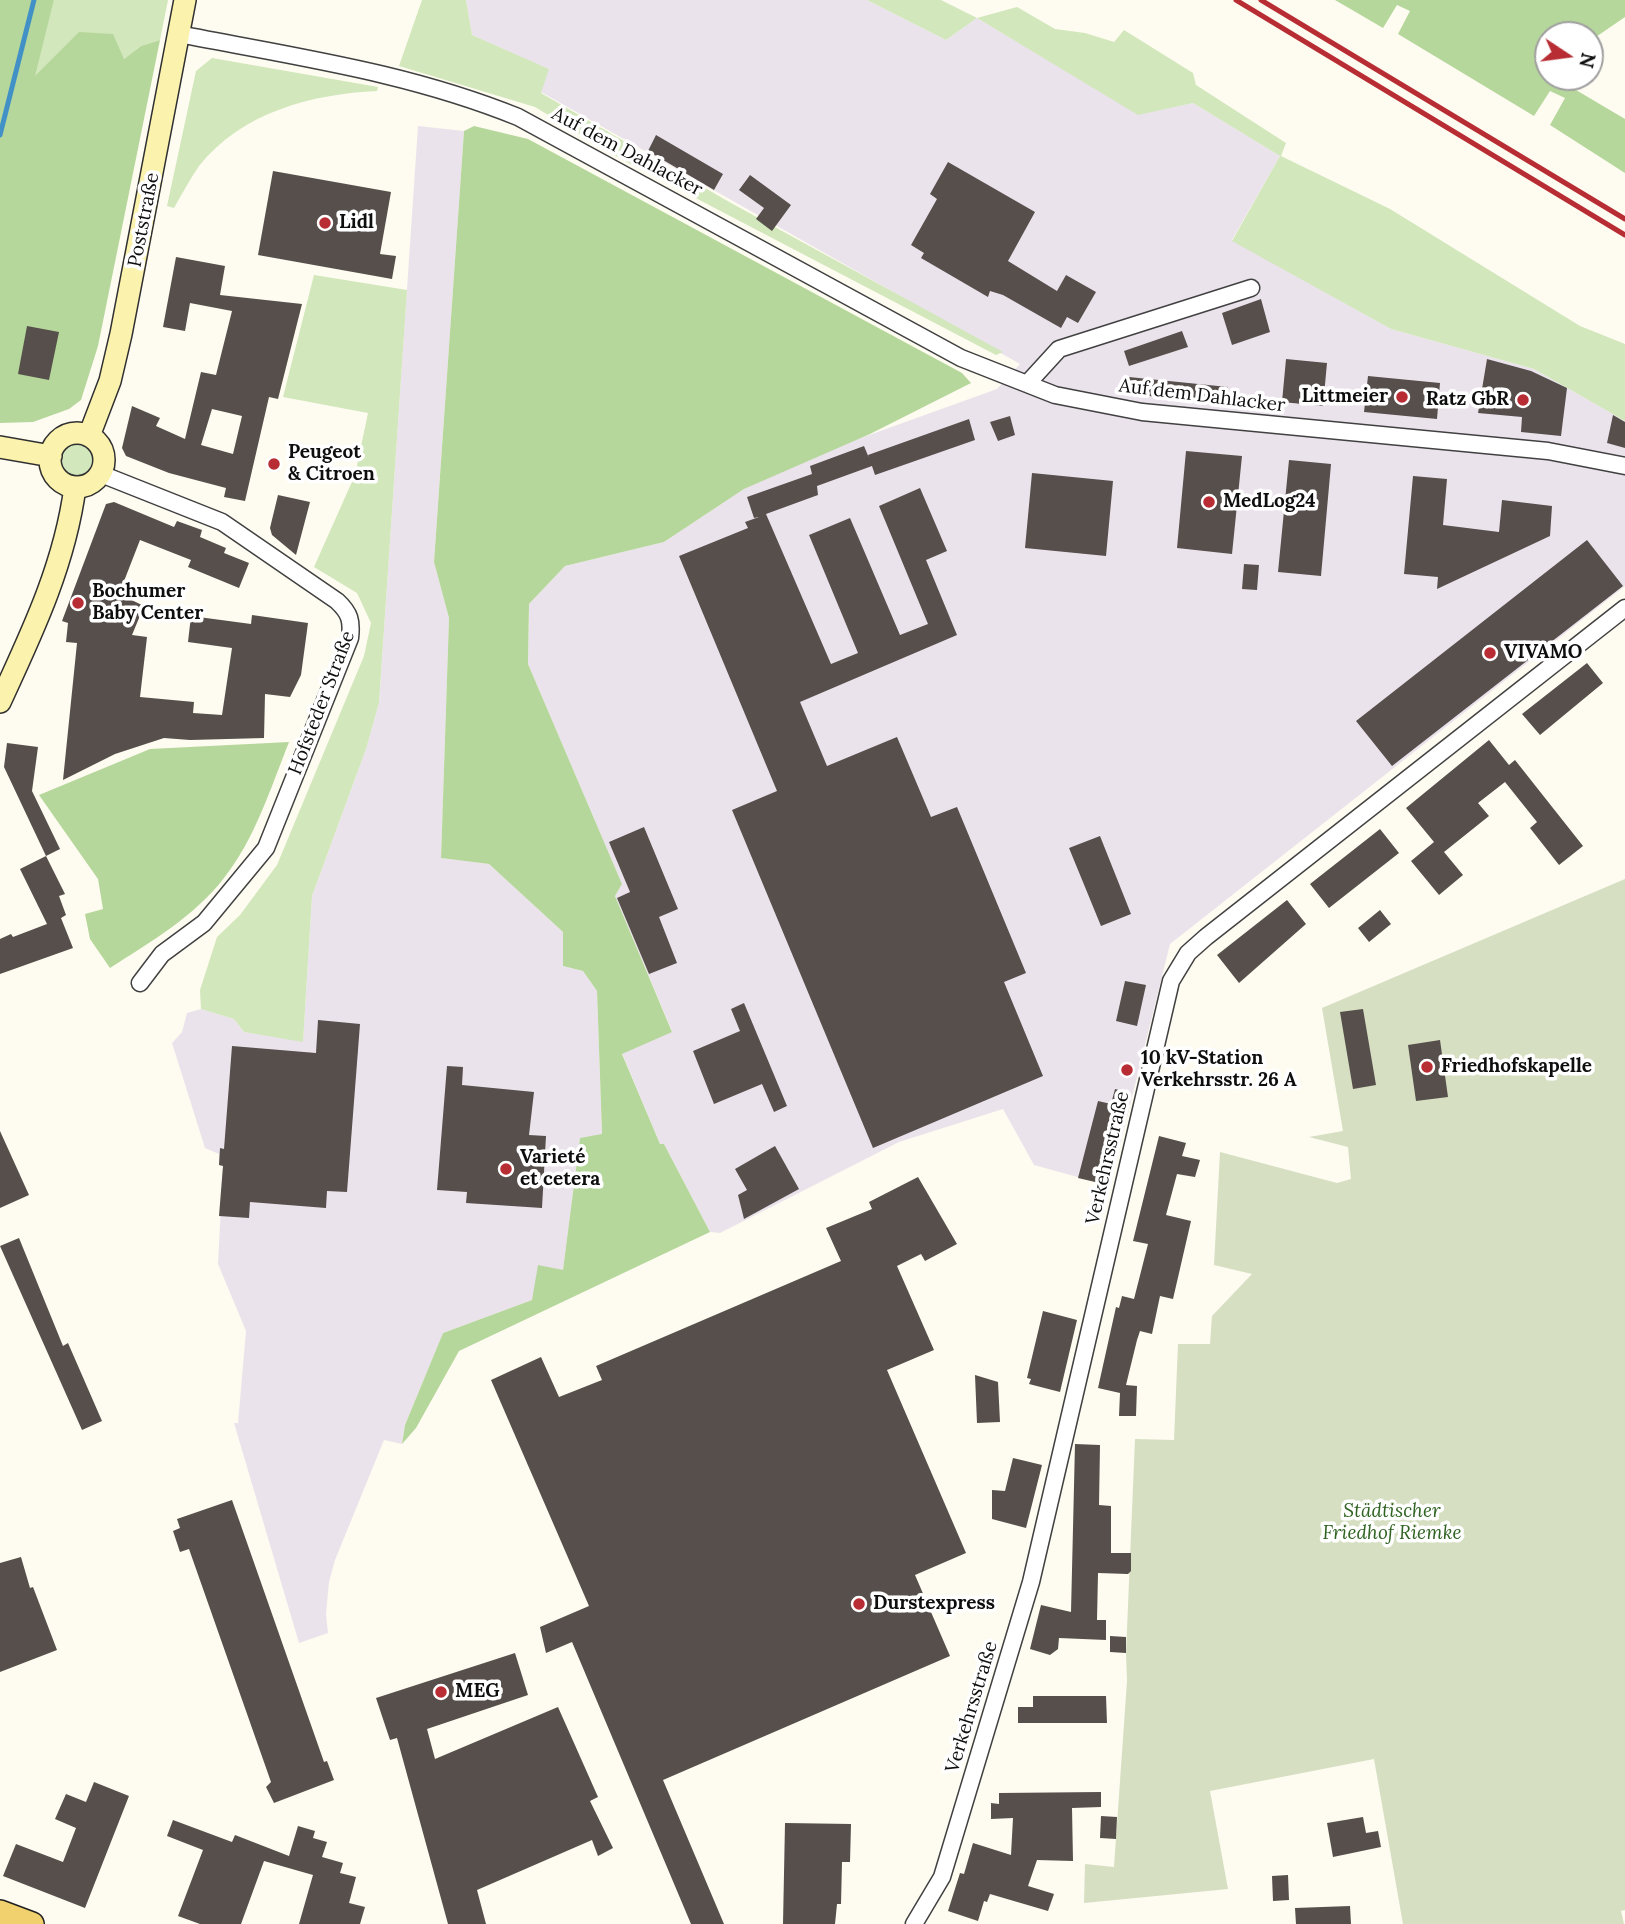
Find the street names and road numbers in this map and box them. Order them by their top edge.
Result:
street label: Auf dem Dahlacker [548,103,706,201]
street label: Poststraße [124,171,164,269]
street label: Auf dem Dahlacker [1118,374,1286,418]
street label: Hofsteder Straße [284,628,360,778]
street label: Verkehrsstraße [1082,1089,1134,1227]
street label: Verkehrsstraße [941,1639,1003,1775]

